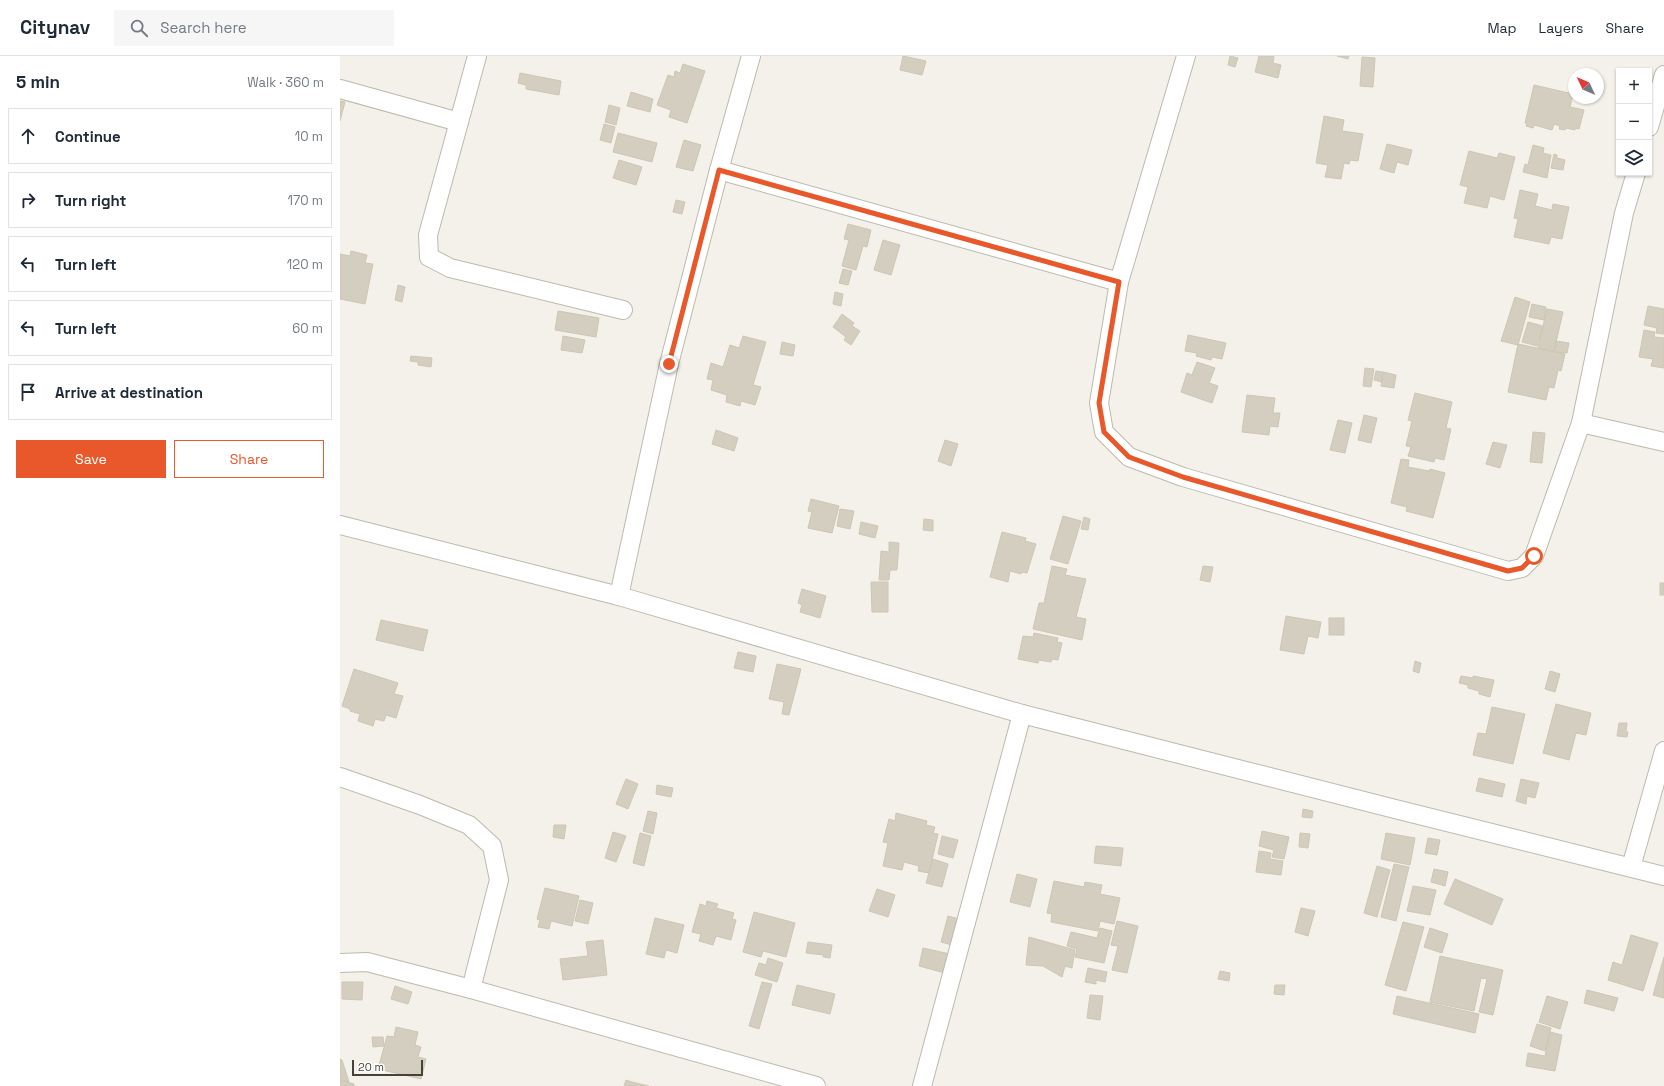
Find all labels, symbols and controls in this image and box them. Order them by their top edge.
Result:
search box [114,10,394,46]
text: Citynav [20,15,90,40]
icon: search [128,17,150,39]
text: Search here [160,18,247,37]
text: Map [1487,19,1517,37]
text: Layers [1539,19,1583,37]
text: Share [1605,19,1644,37]
north arrow [1568,68,1604,104]
map controls [1616,68,1652,176]
button: + [1616,68,1652,104]
text: 5 min [16,71,60,93]
text: Walk · 360 m [247,74,324,91]
button: − [1616,104,1652,140]
icon: ahead [17,125,39,147]
text: Continue [55,127,121,146]
text: 10 m [295,128,323,145]
button: layers [1616,140,1652,176]
icon: right [17,189,39,211]
text: Turn right [55,191,126,210]
text: 170 m [287,192,323,209]
icon: left [17,253,39,275]
text: Turn left [55,255,117,274]
text: 120 m [287,256,323,273]
icon: left [17,317,39,339]
text: Turn left [55,319,117,338]
text: 60 m [292,320,323,337]
route end [660,355,678,373]
icon: arrive [17,381,39,403]
text: Arrive at destination [55,383,203,402]
button: Save [16,440,166,478]
button: Share [174,440,324,478]
route start [1525,547,1543,565]
scale bar [352,1058,423,1077]
text: 20 m [358,1060,384,1074]

